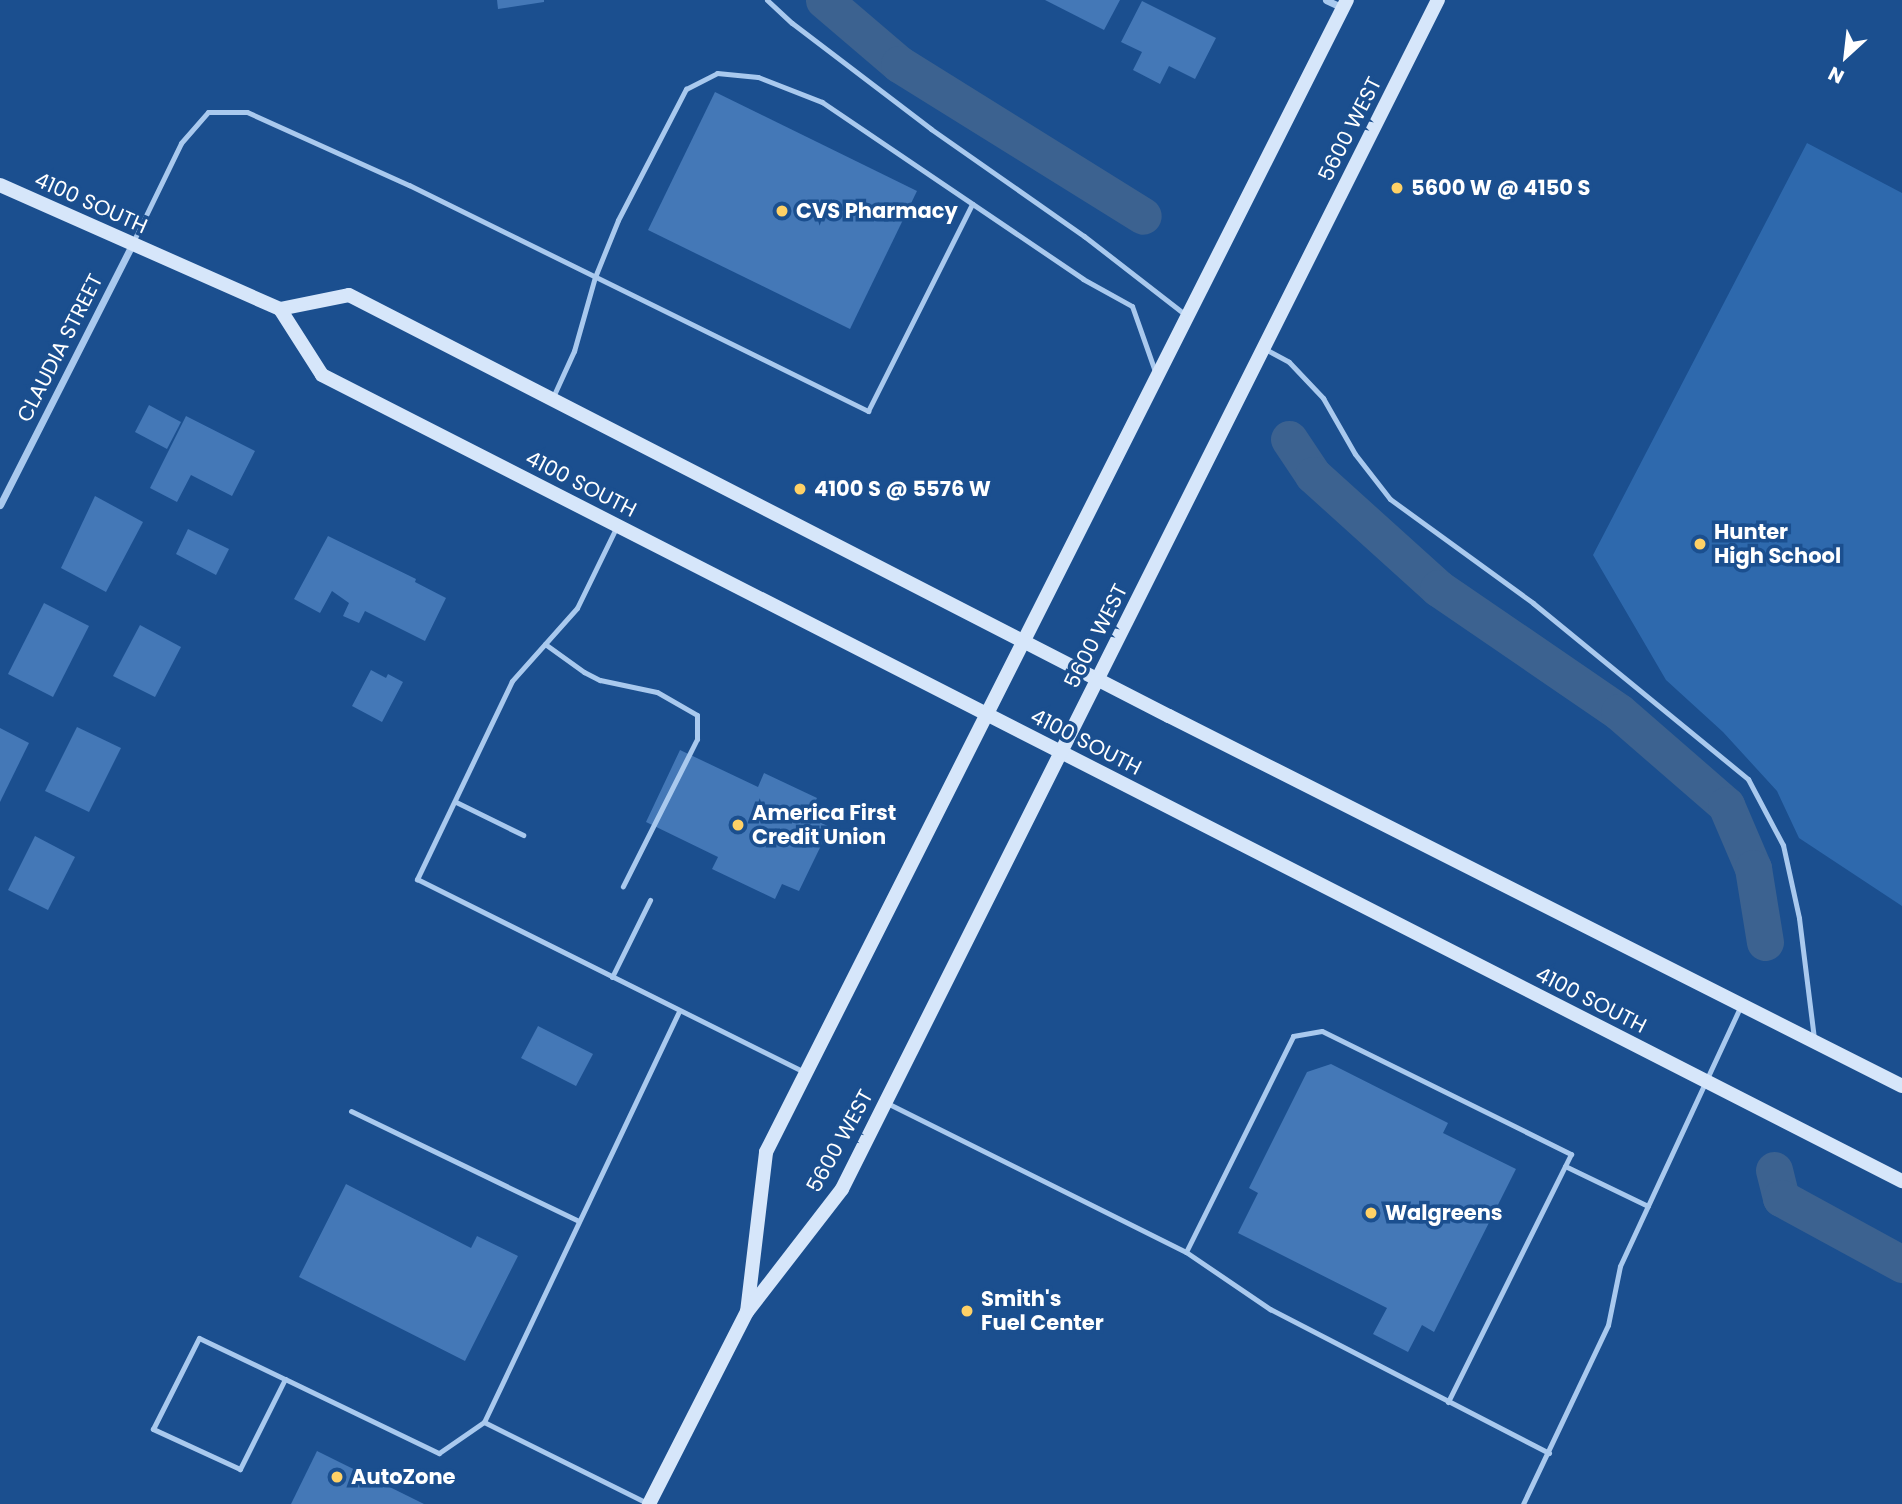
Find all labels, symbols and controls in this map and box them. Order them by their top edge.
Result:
north arrow [1811,21,1881,91]
text: N [1824,60,1849,90]
street label: 5600 WEST [1313,73,1387,185]
street label: 4100 SOUTH [31,167,151,239]
place label: 5600 W @ 4150 S [1411,175,1590,201]
marker: 5600 W @ 4150 S [1389,180,1405,196]
place label: CVS Pharmacy [796,198,958,224]
marker: CVS Pharmacy [774,203,790,219]
street label: CLAUDIA STREET [12,270,108,426]
street label: 4100 SOUTH [521,445,641,523]
place label: 4100 S @ 5576 W [814,476,991,502]
marker: 4100 S @ 5576 W [792,481,808,497]
place label: Hunter High School [1714,519,1841,569]
marker: Hunter High School [1692,536,1708,552]
street label: 5600 WEST [1059,580,1133,692]
street label: 4100 SOUTH [1026,703,1146,781]
place label: America First Credit Union [752,800,896,850]
marker: America First Credit Union [730,817,746,833]
street label: 4100 SOUTH [1531,961,1651,1039]
street label: 5600 WEST [801,1085,879,1197]
place label: Walgreens [1385,1200,1503,1226]
marker: Walgreens [1363,1205,1379,1221]
place label: Smith's Fuel Center [981,1286,1104,1336]
marker: Smith's Fuel Center [959,1303,975,1319]
place label: AutoZone [351,1464,456,1490]
marker: AutoZone [329,1469,345,1485]

